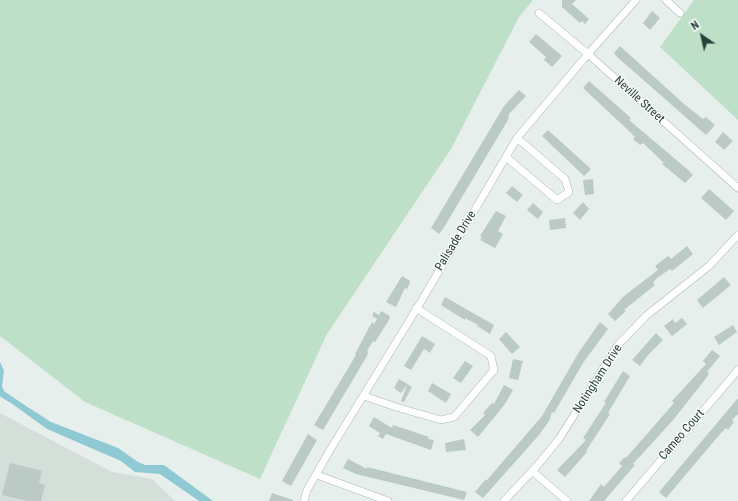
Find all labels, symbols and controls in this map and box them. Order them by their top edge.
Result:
north arrow [682,16,722,56]
text: N [689,18,701,33]
street label: Neville Street [611,74,667,126]
street label: Palisade Drive [432,208,480,274]
street label: Notingham Drive [571,342,625,416]
street label: Cameo Court [656,407,708,463]

